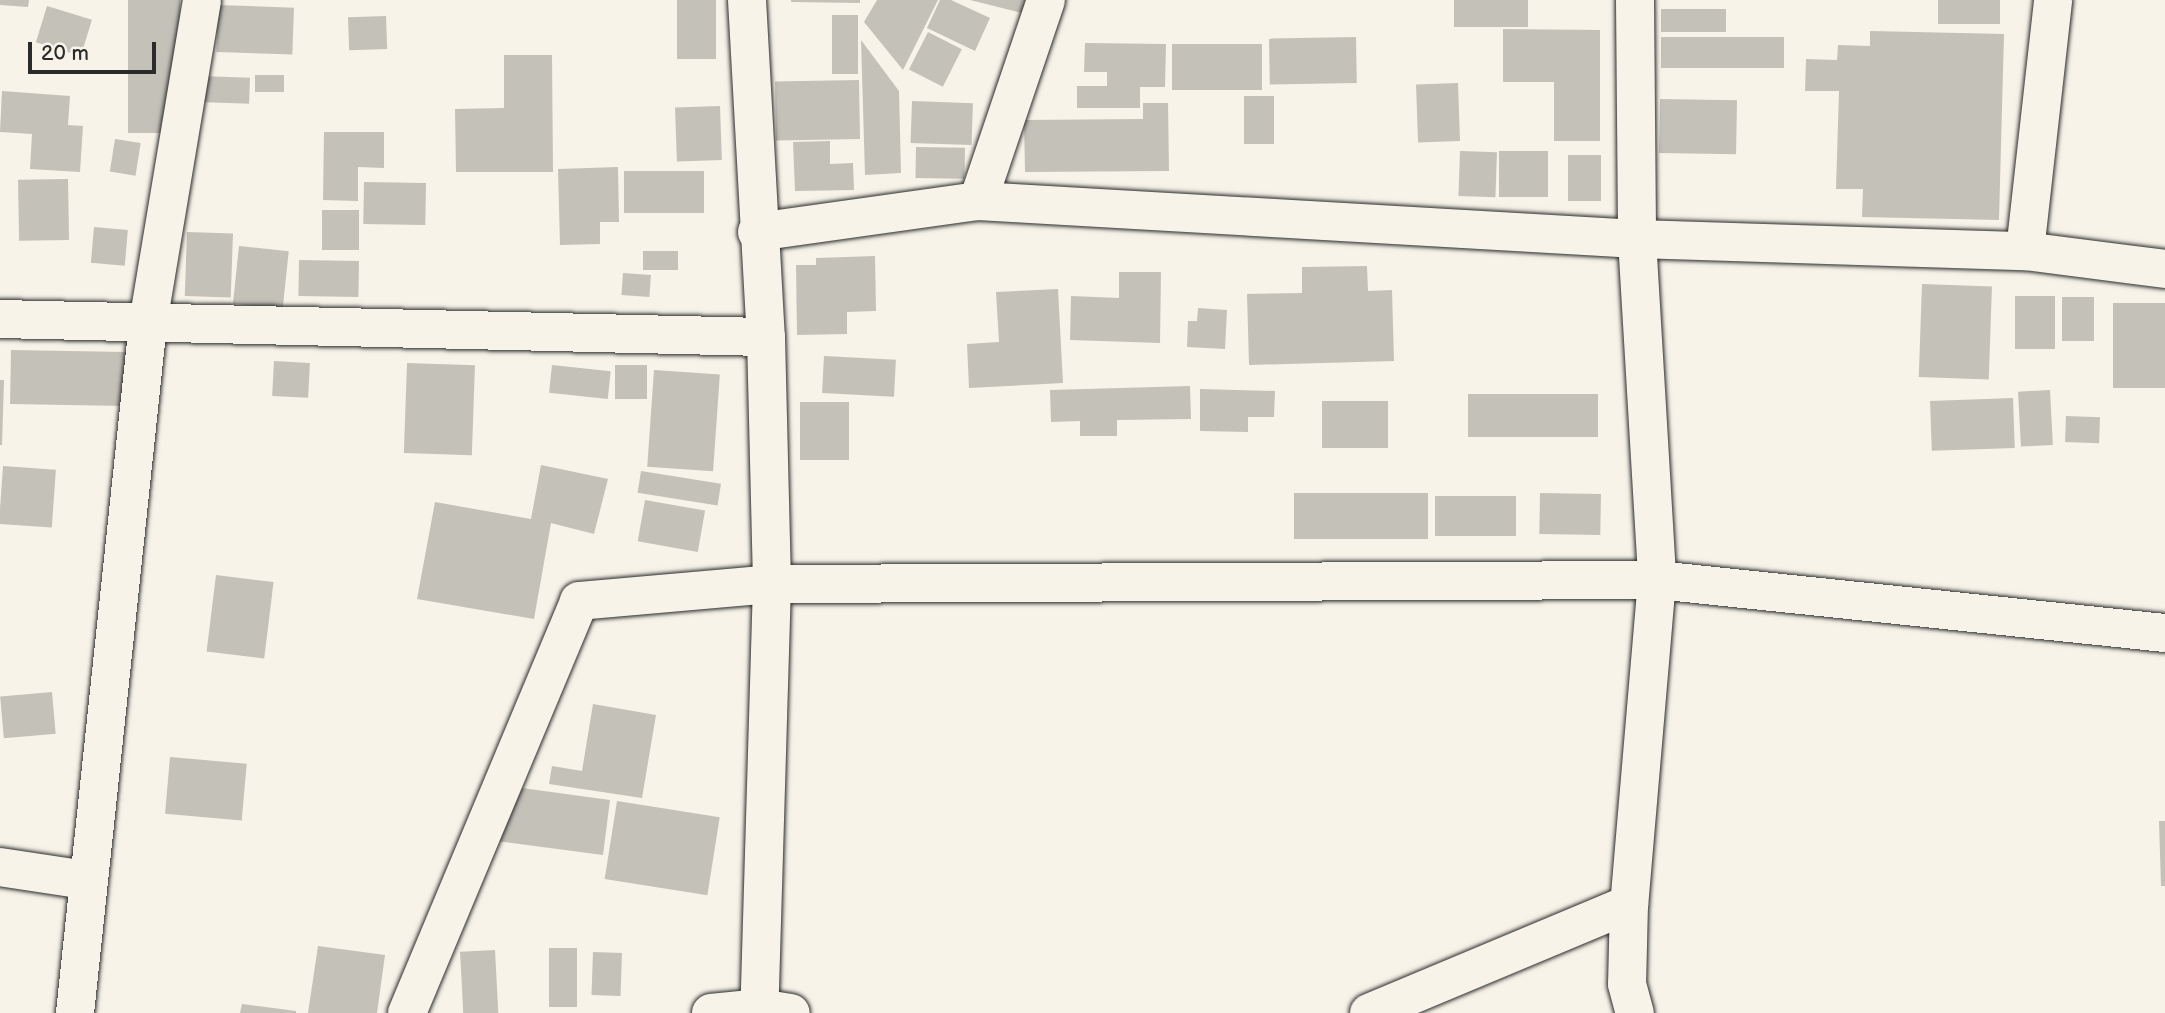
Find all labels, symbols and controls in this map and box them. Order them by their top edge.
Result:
scale bar [32,28,159,72]
text: 20 m [41,41,89,66]

